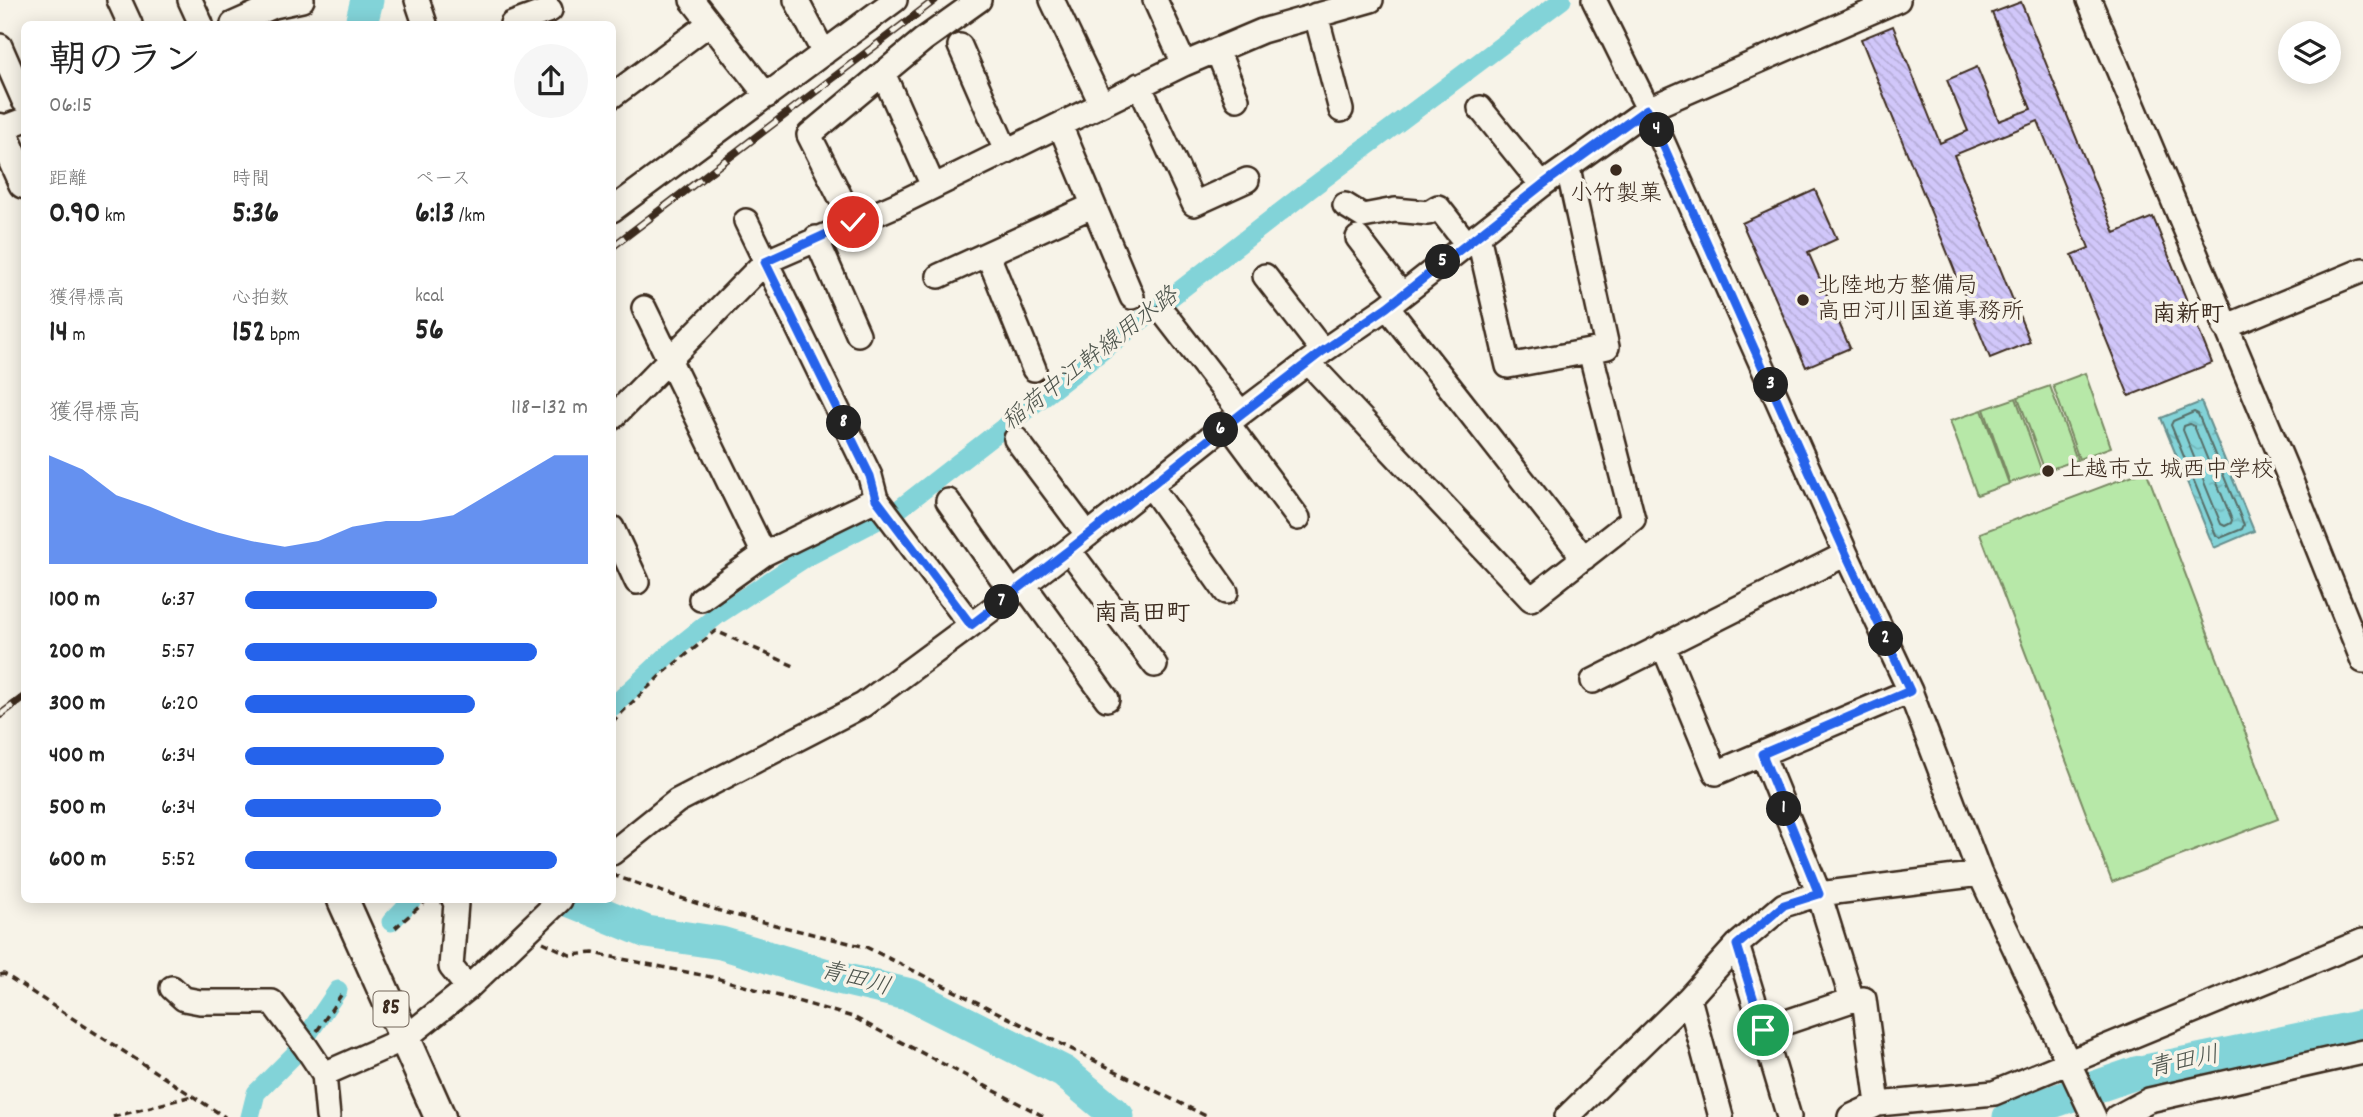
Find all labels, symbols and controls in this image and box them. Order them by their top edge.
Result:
map controls [2278,21,2341,84]
button: layers [2278,21,2341,84]
text: 朝のラン [49,36,201,91]
button: share [514,44,588,118]
text: 06:15 [49,90,92,123]
pin: 4 [1640,113,1674,148]
text: 4 [1653,116,1660,143]
marker: 小竹製菓 [1608,162,1624,178]
text: 距離 [49,167,87,194]
text: 時間 [232,167,270,194]
text: ペース [415,167,471,194]
place label: 小竹製菓 [1570,179,1662,212]
pin [823,192,883,252]
text: 0.90 [49,194,100,237]
text: 5:36 [232,194,279,237]
text: 6:13 [415,194,455,237]
icon: check [834,203,872,241]
text: km [100,204,126,231]
text: /km [455,204,485,231]
pin: 5 [1426,244,1460,280]
text: 5 [1438,248,1447,275]
place label: 北陸地方整備局 高田河川国道事務所 [1817,271,2024,330]
water label: 稲荷中江幹線用水路 [995,279,1188,440]
text: kcal [415,284,444,311]
text: 獲得標高 [49,286,125,313]
text: 心拍数 [232,286,289,313]
marker: 北陸地方整備局 高田河川国道事務所 [1795,292,1811,308]
district label: 南新町 [2152,299,2224,333]
text: 56 [415,311,444,354]
text: 14 [49,313,68,356]
text: 152 [232,313,266,356]
text: m [68,323,85,350]
text: bpm [266,323,300,350]
pin: 3 [1754,368,1788,402]
text: 3 [1766,371,1775,398]
text: 118–132 m [511,392,588,425]
text: 獲得標高 [49,398,141,431]
pin: 8 [826,406,862,440]
text: 8 [840,409,847,436]
pin: 6 [1204,412,1238,448]
text: 6 [1216,416,1225,443]
place label: 上越市立 城西中学校 [2062,455,2274,488]
marker: 上越市立 城西中学校 [2040,463,2056,479]
text: 100 m [49,584,100,617]
text: 6:37 [161,584,195,617]
pin: 7 [984,584,1020,620]
text: 7 [998,588,1005,615]
district label: 南高田町 [1094,598,1190,632]
pin: 2 [1868,622,1904,656]
text: 2 [1881,625,1890,652]
text: 200 m [49,636,105,669]
text: 5:57 [161,636,195,669]
text: 300 m [49,688,105,721]
text: 6:20 [161,688,199,721]
text: 400 m [49,740,105,773]
text: 6:34 [161,740,196,773]
text: 500 m [49,792,106,825]
text: 6:34 [161,792,196,825]
pin: 1 [1766,792,1802,826]
text: 1 [1781,795,1786,822]
text: 600 m [49,844,106,877]
text: 5:52 [161,844,196,877]
water label: 青田川 [816,954,894,1006]
road number: 85 [374,992,408,1026]
pin [1733,1000,1793,1060]
icon: arrive [1744,1011,1782,1049]
water label: 青田川 [2145,1039,2223,1087]

